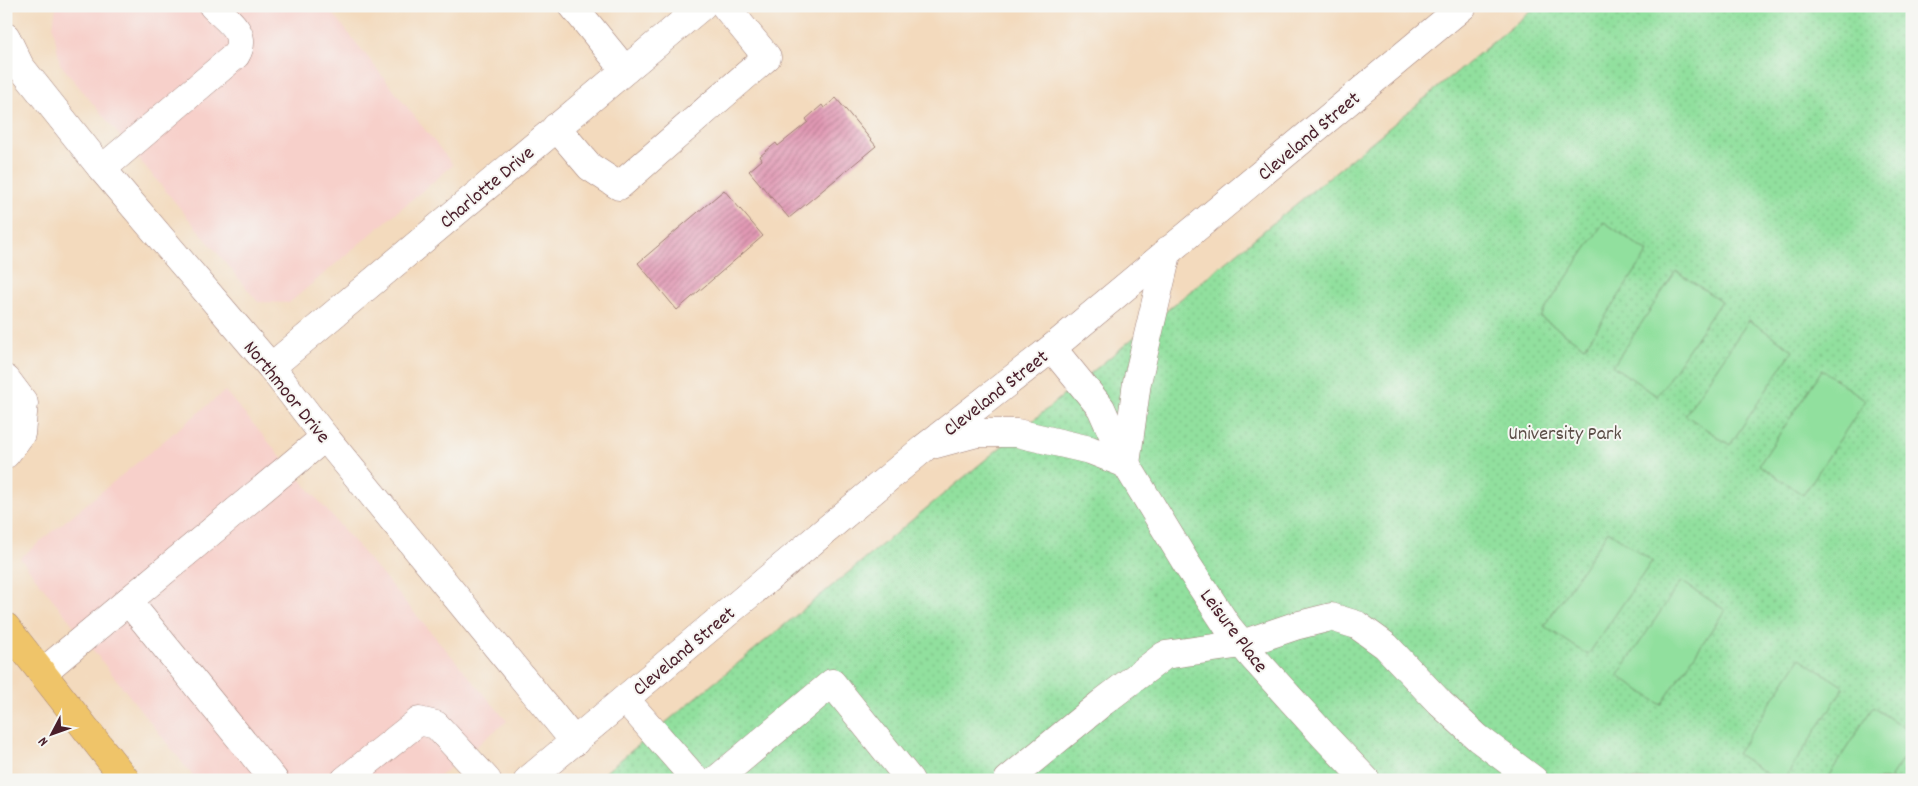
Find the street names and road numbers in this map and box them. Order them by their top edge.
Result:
street label: Cleveland Street [1252,86,1367,189]
street label: Charlotte Drive [434,140,542,236]
street label: Northmoor Drive [236,336,336,450]
street label: Cleveland Street [938,344,1055,444]
street label: Leisure Place [1192,584,1274,680]
street label: Cleveland Street [627,601,742,704]

